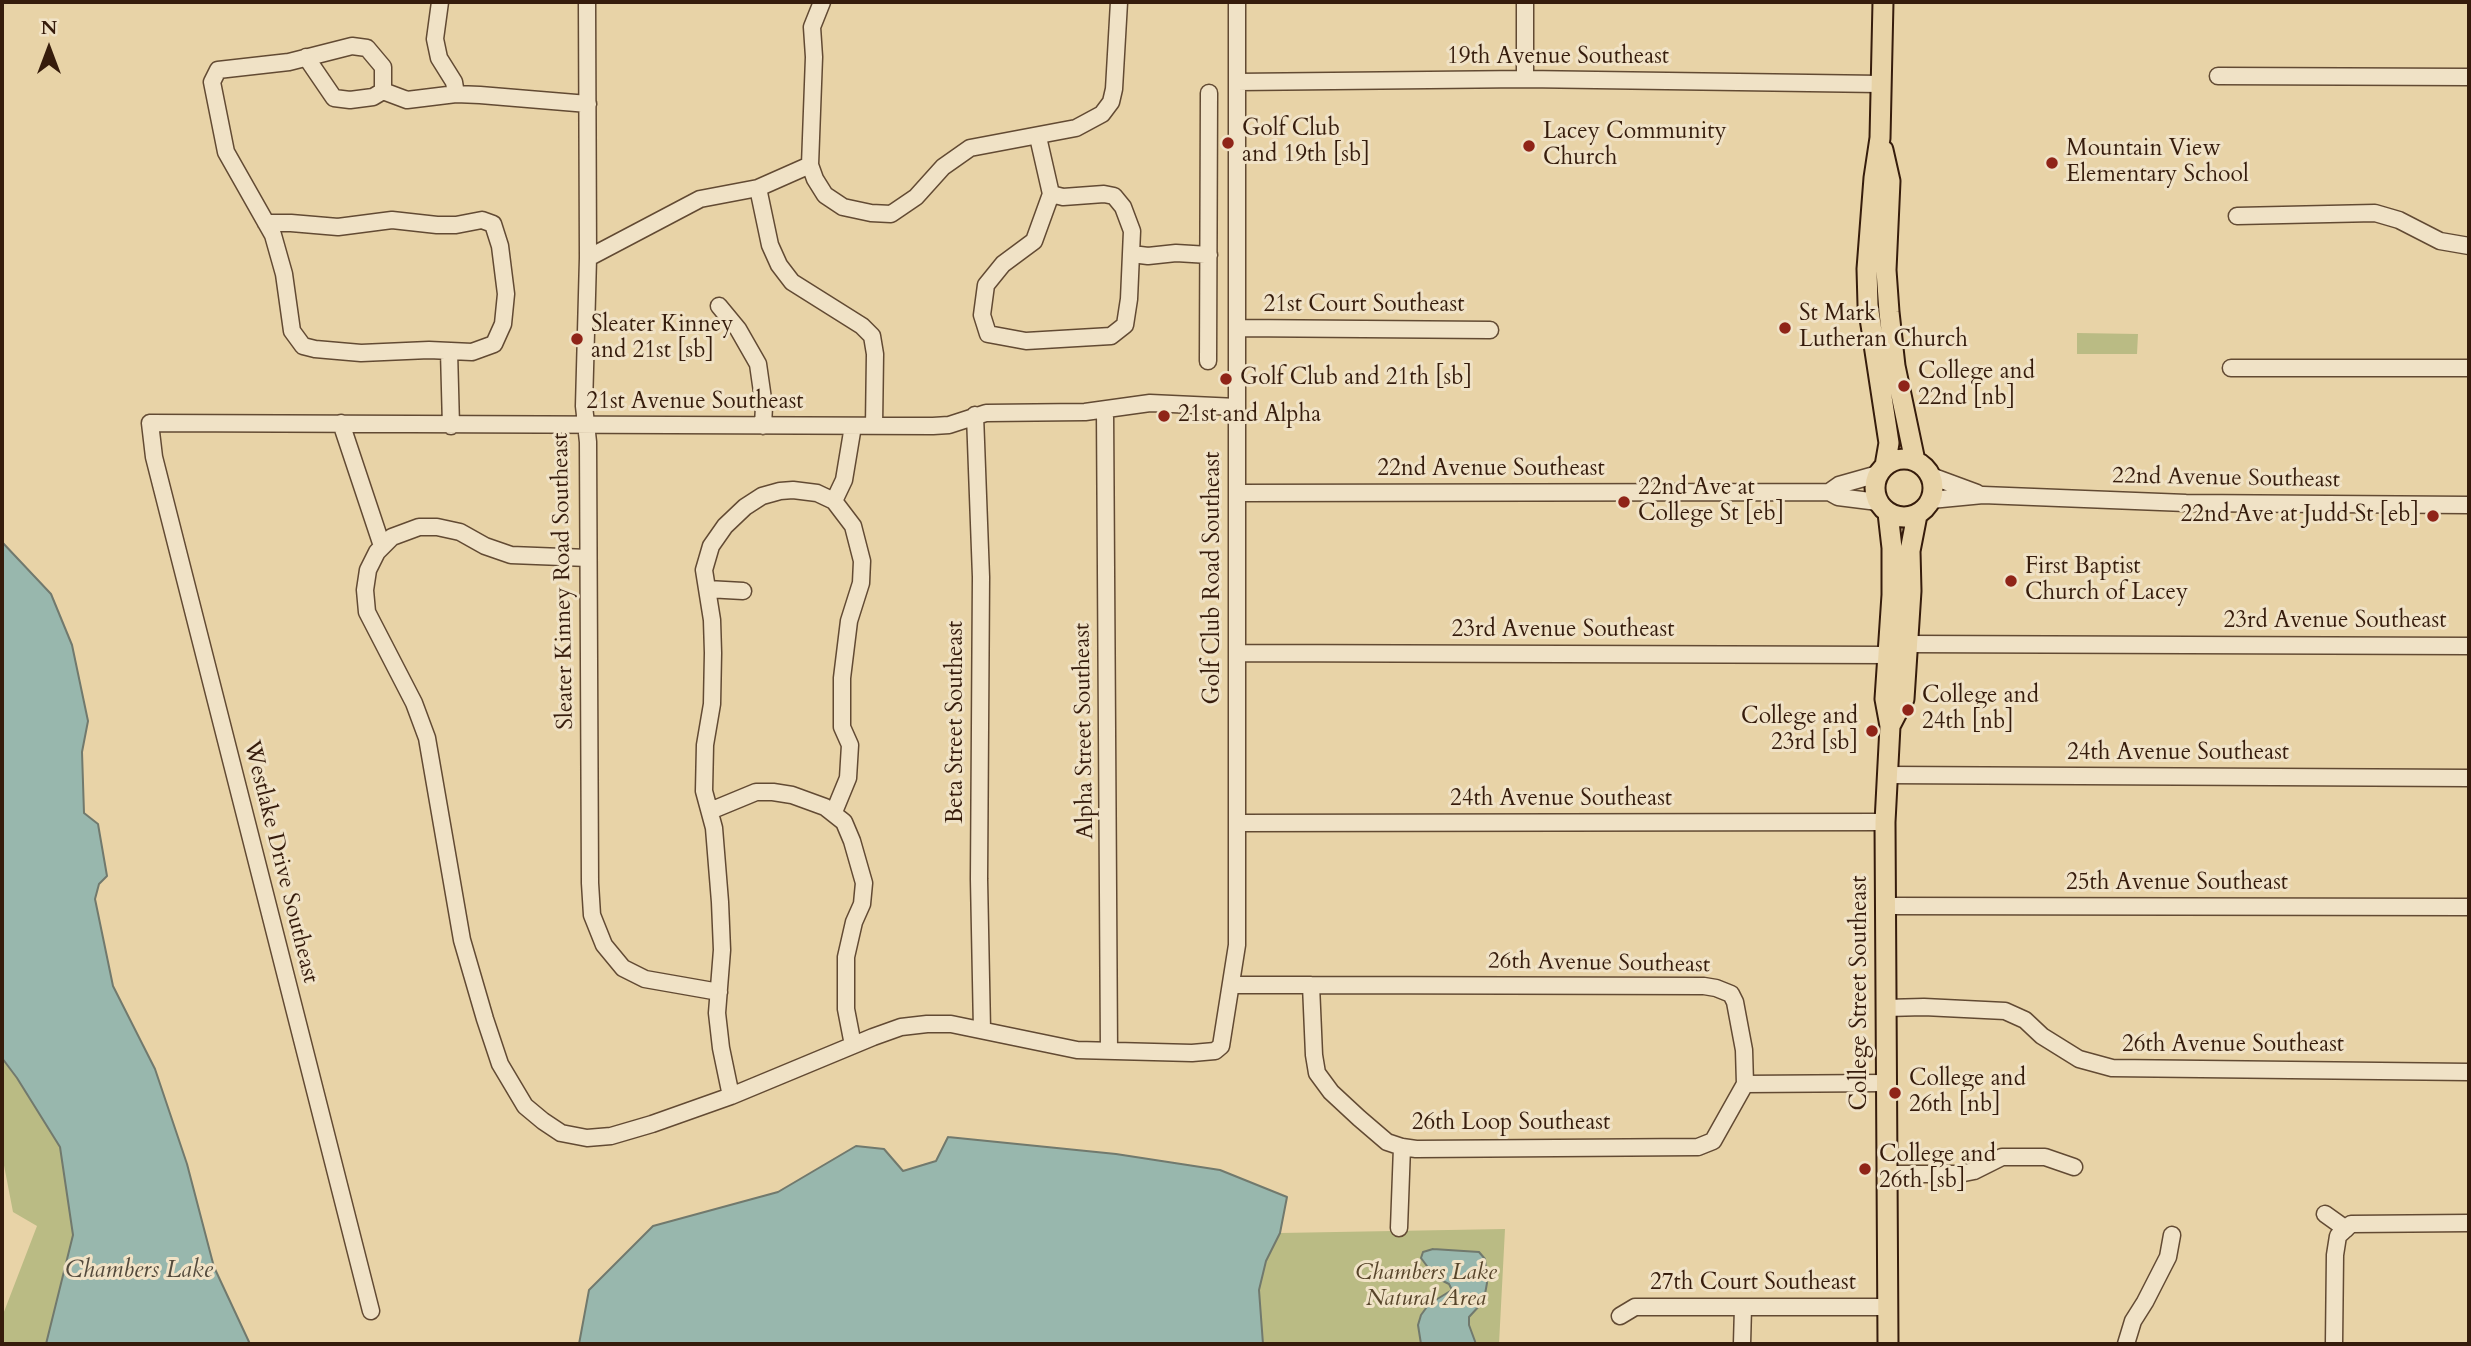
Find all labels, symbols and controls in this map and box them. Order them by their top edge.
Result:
north arrow [14,14,84,84]
text: N [41,15,57,41]
street label: 19th Avenue Southeast [1447,44,1669,72]
place label: Golf Club and 19th [sb] [1242,116,1370,170]
place label: Lacey Community Church [1543,119,1727,173]
marker: Golf Club and 19th [sb] [1220,135,1236,151]
place label: Mountain View Elementary School [2066,136,2249,190]
marker: Lacey Community Church [1521,138,1537,154]
marker: Mountain View Elementary School [2044,155,2060,171]
street label: 21st Court Southeast [1264,292,1464,320]
place label: St Mark Lutheran Church [1799,301,1968,355]
place label: Sleater Kinney and 21st [sb] [591,312,733,366]
marker: St Mark Lutheran Church [1777,320,1793,336]
marker: Sleater Kinney and 21st [sb] [569,331,585,347]
place label: College and 22nd [nb] [1918,359,2035,413]
place label: Golf Club and 21th [sb] [1240,365,1472,393]
marker: Golf Club and 21th [sb] [1218,371,1234,387]
marker: College and 22nd [nb] [1896,378,1912,394]
street label: 21st Avenue Southeast [586,389,804,417]
place label: 21st and Alpha [1178,402,1321,430]
marker: 21st and Alpha [1156,408,1172,424]
street label: Sleater Kinney Road Southeast [548,432,580,730]
street label: Golf Club Road Southeast [1200,452,1228,704]
street label: 22nd Avenue Southeast [1377,456,1605,484]
street label: 22nd Avenue Southeast [2112,463,2340,495]
place label: 22nd Ave at College St [eb] [1638,475,1784,529]
marker: 22nd Ave at College St [eb] [1616,494,1632,510]
place label: 22nd Ave at Judd St [eb] [2181,502,2419,530]
marker: 22nd Ave at Judd St [eb] [2425,508,2441,524]
place label: First Baptist Church of Lacey [2025,554,2188,608]
marker: First Baptist Church of Lacey [2003,573,2019,589]
street label: 23rd Avenue Southeast [2224,608,2446,636]
street label: 23rd Avenue Southeast [1452,617,1674,645]
street label: Beta Street Southeast [943,621,971,823]
street label: Alpha Street Southeast [1069,623,1101,839]
place label: College and 24th [nb] [1922,683,2039,737]
marker: College and 24th [nb] [1900,702,1916,718]
place label: College and 23rd [sb] [1741,704,1858,758]
marker: College and 23rd [sb] [1864,723,1880,739]
street label: Westlake Drive Southeast [236,738,324,986]
street label: 24th Avenue Southeast [2067,740,2289,768]
street label: 24th Avenue Southeast [1450,786,1672,814]
street label: 25th Avenue Southeast [2066,870,2288,898]
street label: College Street Southeast [1847,876,1875,1110]
street label: 26th Avenue Southeast [1488,948,1710,980]
street label: 26th Avenue Southeast [2122,1032,2344,1060]
place label: College and 26th [nb] [1909,1066,2026,1120]
marker: College and 26th [nb] [1887,1085,1903,1101]
street label: 26th Loop Southeast [1412,1110,1610,1138]
place label: College and 26th [sb] [1879,1142,1996,1196]
marker: College and 26th [sb] [1857,1161,1873,1177]
water label: Chambers Lake [65,1257,213,1285]
park label: Chambers Lake Natural Area [1355,1260,1497,1314]
street label: 27th Court Southeast [1650,1270,1856,1298]

